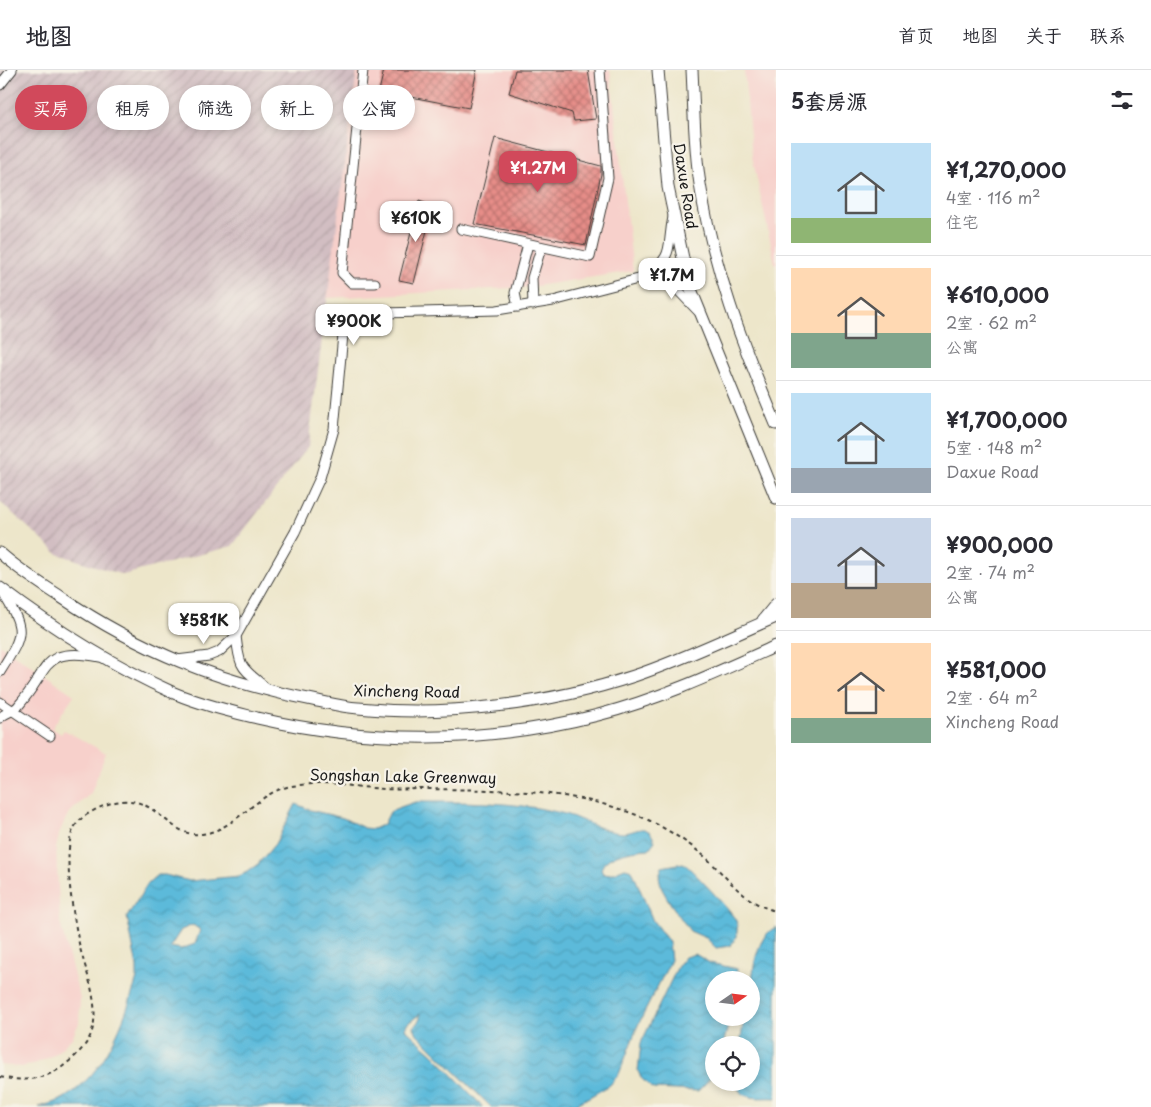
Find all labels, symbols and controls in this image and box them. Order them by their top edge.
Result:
text: 地图 [25,17,73,53]
text: 首页 [898,21,934,48]
text: 地图 [962,21,998,48]
text: 关于 [1026,21,1062,48]
text: 联系 [1090,21,1126,48]
text: 5套房源 [791,84,867,116]
chip: 买房 [15,85,87,130]
chip: 租房 [97,85,169,130]
chip: 筛选 [179,85,251,130]
chip: 新上 [261,85,333,130]
chip: 公寓 [343,85,415,130]
icon: filters [1108,86,1136,114]
street label: Daxue Road [668,141,705,231]
pin: ¥1.27M [497,150,579,193]
text: ¥1,270,000 [946,153,1066,185]
text: ¥1.27M [510,155,566,179]
icon: home [831,163,891,223]
text: 4室 · 116 m² [946,185,1041,209]
pin: ¥610K [381,200,451,243]
text: ¥610K [391,205,441,229]
text: 住宅 [946,209,978,233]
pin: ¥1.7M [637,258,707,300]
text: ¥1.7M [650,262,695,286]
text: ¥610,000 [946,278,1049,310]
icon: home [831,288,891,348]
pin: ¥900K [319,304,389,346]
text: ¥900K [326,308,382,332]
text: 2室 · 62 m² [946,310,1037,334]
text: 公寓 [946,334,978,358]
text: ¥1,700,000 [946,403,1068,435]
icon: home [831,413,891,473]
text: 5室 · 148 m² [946,435,1042,459]
text: Daxue Road [946,459,1039,483]
text: ¥900,000 [946,528,1053,560]
icon: home [831,538,891,598]
text: 2室 · 74 m² [946,560,1035,584]
text: 公寓 [946,584,978,608]
pin: ¥581K [169,602,239,645]
text: ¥581K [179,607,229,631]
text: ¥581,000 [946,653,1046,685]
icon: home [831,663,891,723]
street label: Xincheng Road [354,678,460,703]
text: 2室 · 64 m² [946,685,1038,709]
text: Xincheng Road [946,709,1059,733]
street label: Songshan Lake Greenway [310,762,496,789]
north arrow [705,971,760,1026]
map controls [705,971,760,1091]
button: locate [705,1036,760,1091]

